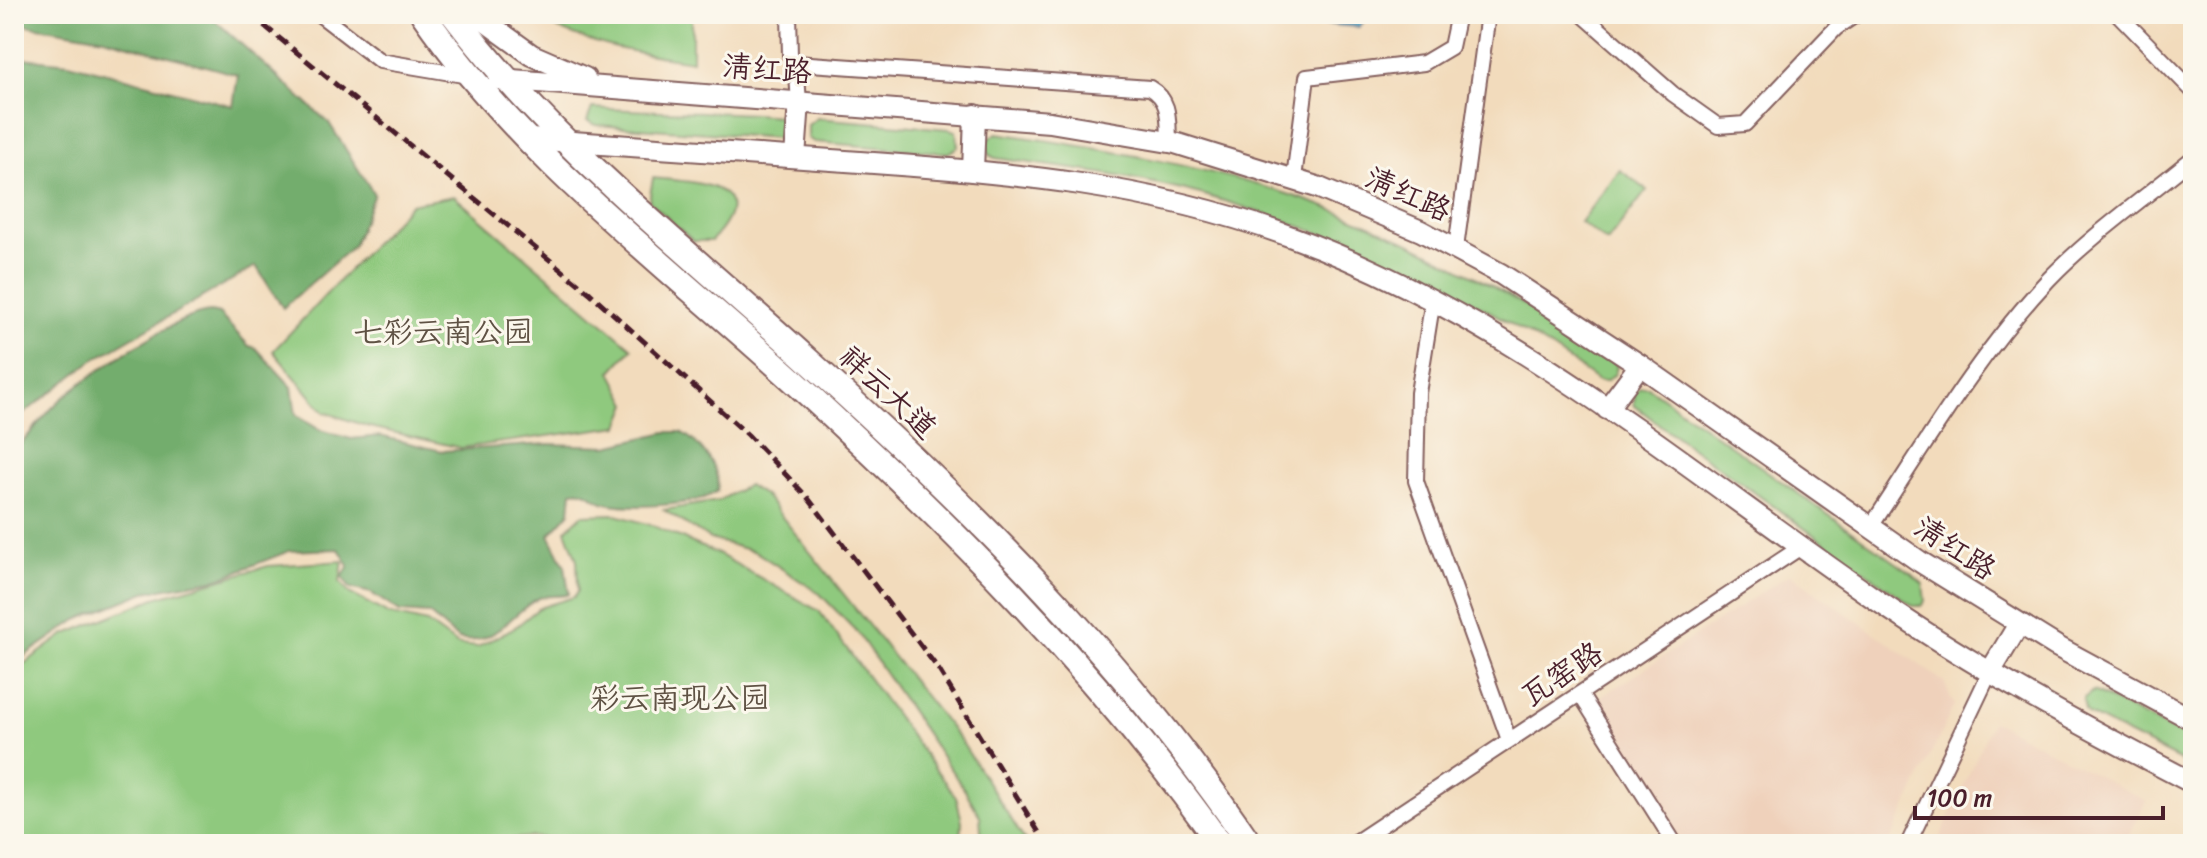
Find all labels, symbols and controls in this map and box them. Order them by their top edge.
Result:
street label: 清红路 [720,39,814,99]
street label: 清红路 [1356,151,1460,237]
park label: 七彩云南公园 [353,305,533,359]
street label: 祥云大道 [826,331,950,453]
street label: 清红路 [1903,501,2007,595]
street label: 瓦窑路 [1510,626,1614,722]
park label: 彩云南现公园 [590,671,770,725]
scale bar [1915,770,2163,820]
text: 100 m [1927,777,1992,819]

